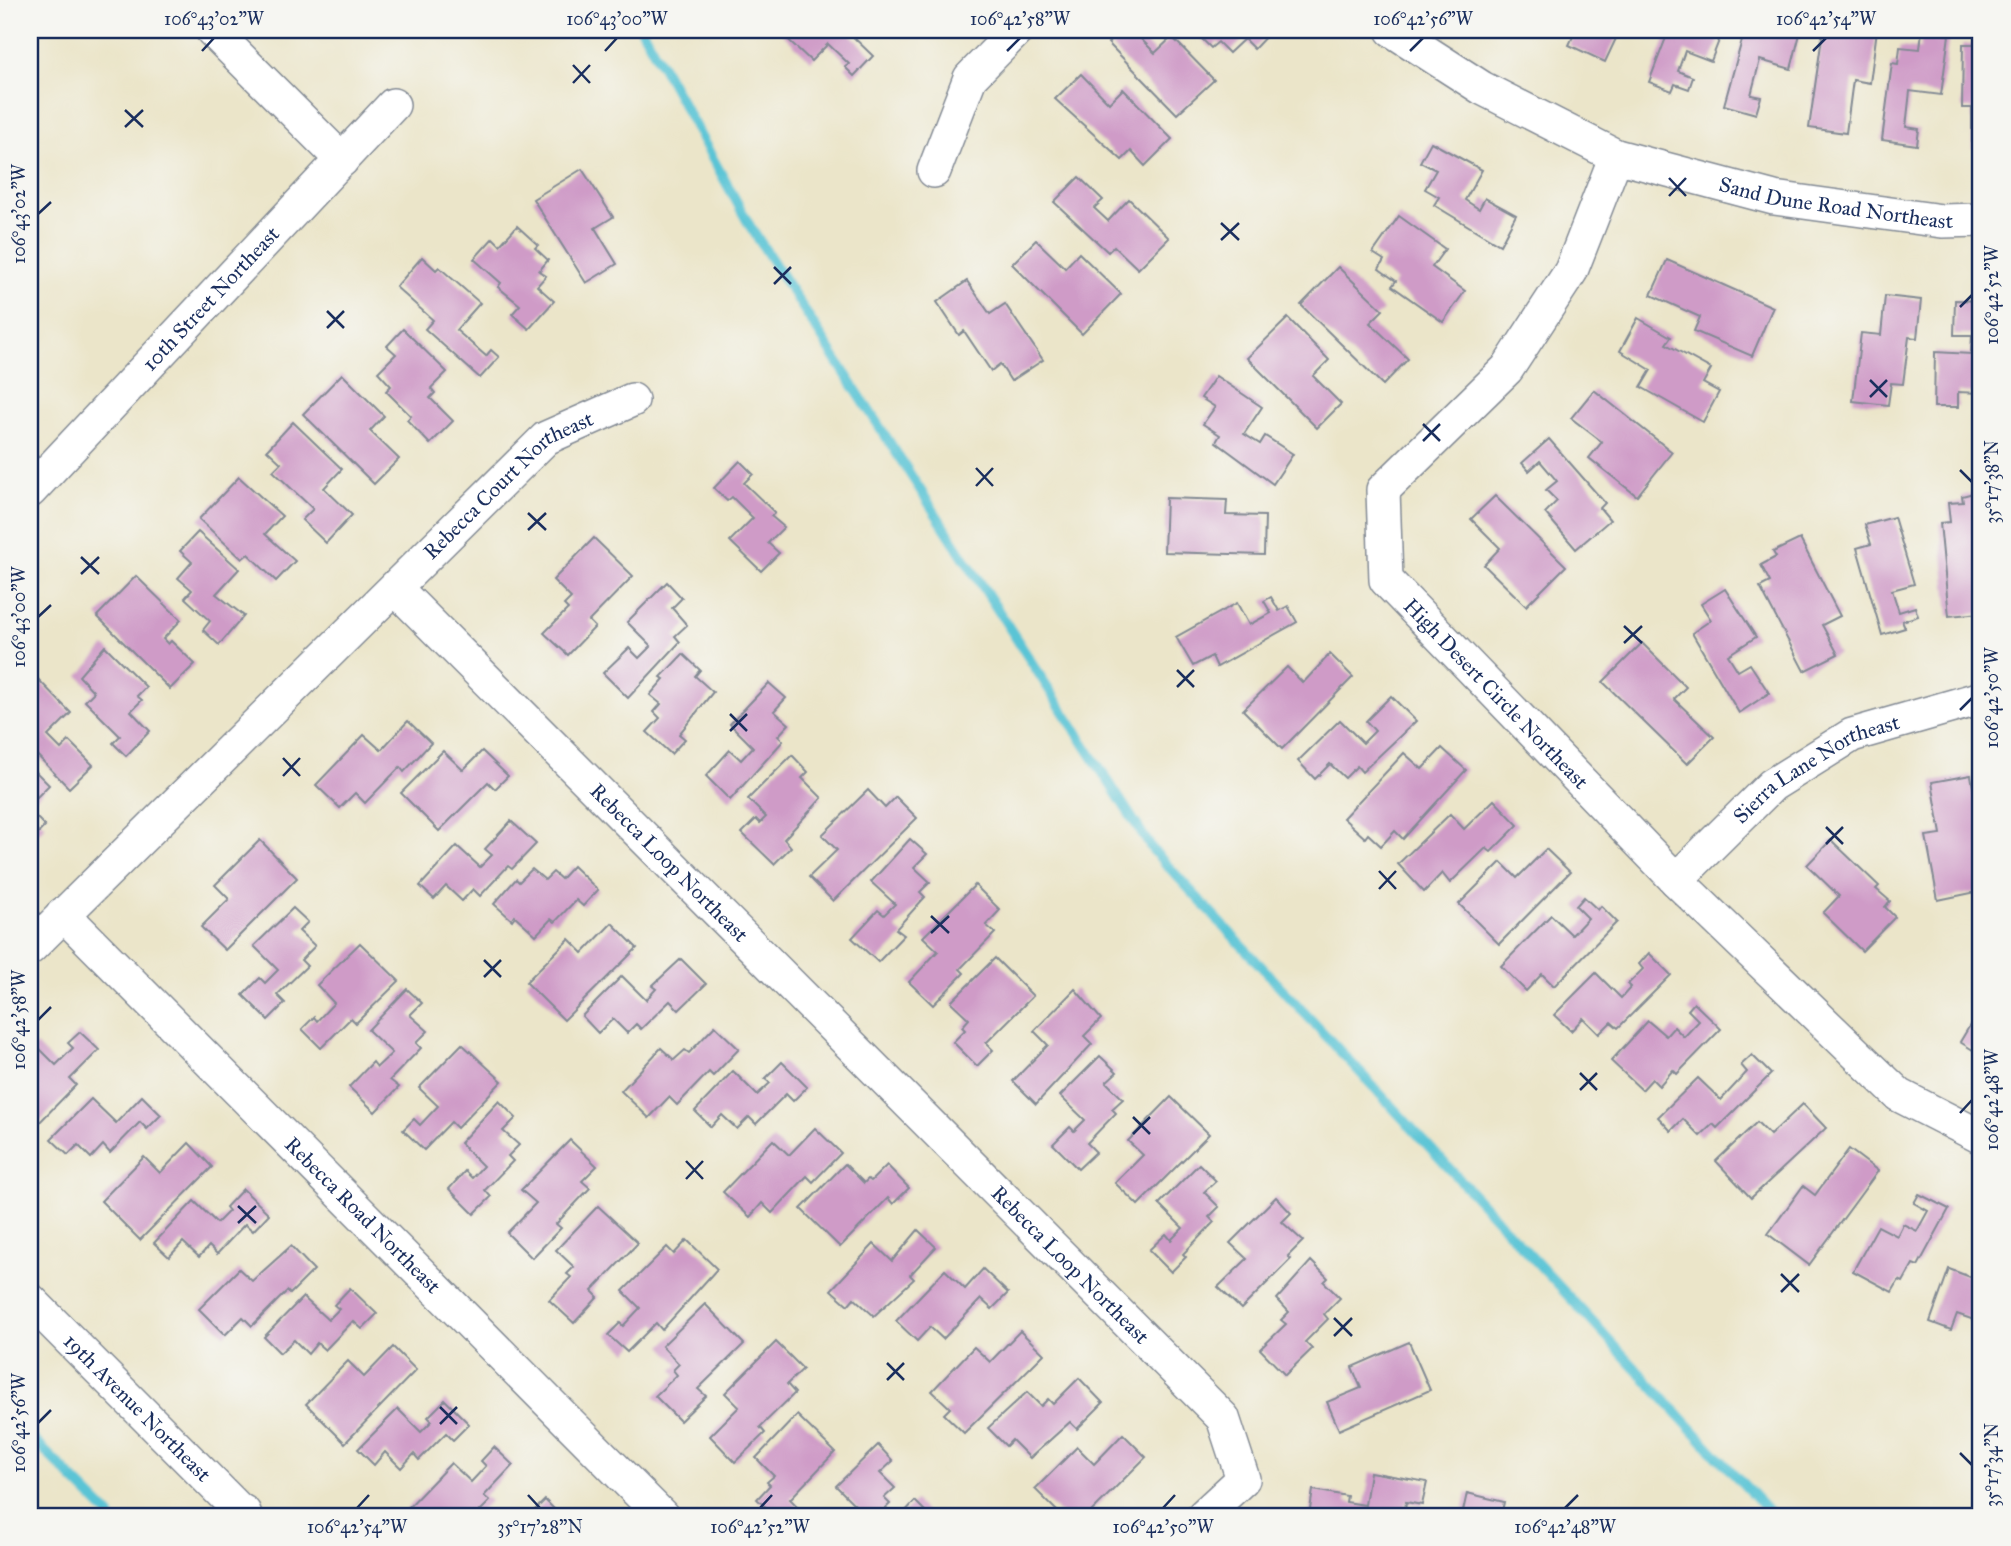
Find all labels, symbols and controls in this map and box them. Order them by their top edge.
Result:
text: 106°43'02"W [164,8,265,30]
text: 106°43'00"W [566,8,669,30]
text: 106°42'58"W [970,8,1071,30]
text: 106°42'56"W [1373,8,1474,30]
text: 106°42'54"W [1776,8,1877,30]
text: 106°43'02"W [8,163,30,264]
street label: Sand Dune Road Northeast [1716,171,1954,234]
street label: 10th Street Northeast [137,221,285,376]
text: 106°42'52"W [1981,244,2003,345]
street label: Rebecca Court Northeast [418,406,598,565]
text: 35°17'38"N [1981,440,2003,524]
text: 106°43'00"W [8,565,30,668]
street label: High Desert Circle Northeast [1398,593,1594,795]
text: 106°42'50"W [1981,647,2003,748]
street label: Sierra Lane Northeast [1728,709,1903,829]
street label: Rebecca Loop Northeast [584,778,754,948]
text: 106°42'58"W [8,969,30,1070]
text: 106°42'48"W [1981,1048,2003,1151]
street label: Rebecca Road Northeast [279,1131,447,1299]
street label: Rebecca Loop Northeast [986,1180,1155,1350]
street label: 19th Avenue Northeast [58,1328,217,1488]
text: 106°42'56"W [8,1372,30,1473]
text: 35°17'34"N [1981,1423,2003,1507]
text: 106°42'54"W [307,1516,408,1538]
text: 35°17'28"N [497,1516,583,1538]
text: 106°42'52"W [710,1516,811,1538]
text: 106°42'50"W [1113,1516,1214,1538]
text: 106°42'48"W [1514,1516,1617,1538]

